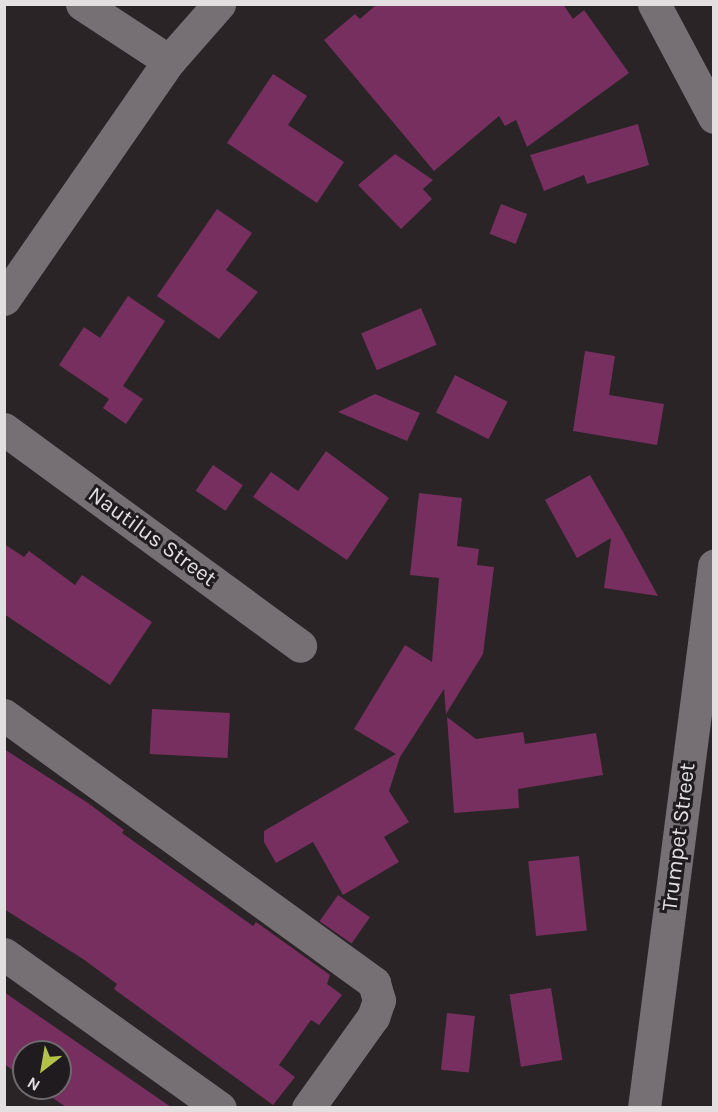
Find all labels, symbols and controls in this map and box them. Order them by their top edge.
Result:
street label: Nautilus Street [83,482,221,592]
street label: Trumpet Street [657,761,701,913]
north arrow [12,1040,72,1100]
text: N [24,1073,43,1095]

